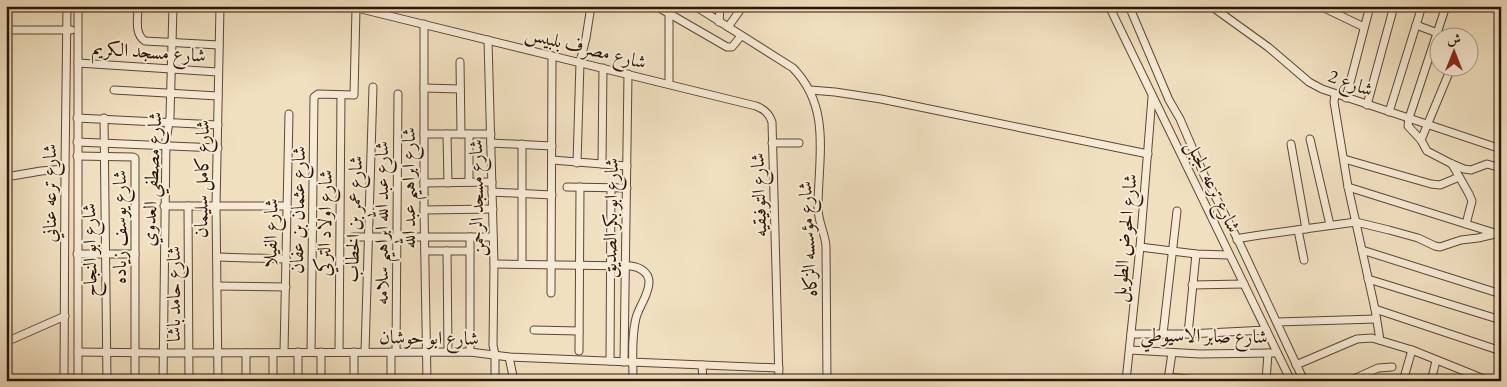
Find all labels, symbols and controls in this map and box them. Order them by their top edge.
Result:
street label: شارع مصرف بلبيس [522,20,649,78]
north arrow [1430,28,1480,78]
text: ش [1447,30,1461,48]
street label: شارع مسجد الكريم [91,35,207,72]
street label: شارع 2 [1324,63,1377,105]
street label: شارع مصطفي العدوي [135,111,174,247]
street label: شارع كامل سليمان [188,120,218,238]
street label: شارع ابراهيم عبد الله [394,127,428,249]
street label: شارع ترعه الجبل [1178,136,1247,238]
street label: شارع مسجد الرحمن [463,139,493,257]
street label: شارع عبد الله ابراهيم سلامه [367,141,401,305]
street label: شارع ترعه عناني [37,144,65,242]
street label: شارع عثمان بن عفان [284,146,314,274]
street label: شارع التوفيقيه [745,152,775,238]
street label: شارع عمر بن الخطاب [339,155,371,283]
street label: شارع ابو بكر الصديق [597,158,627,278]
street label: شارع اولاد التركي [311,169,341,277]
street label: شارع يوسف زياده [107,170,135,284]
street label: شارع الحوض الطويل [1106,173,1146,304]
street label: شارع مؤسسه الزكاه [792,180,826,298]
street label: شارع الفيلا [257,198,287,268]
street label: شارع ابو النجاح [76,203,108,297]
street label: شارع حامد باشا [161,246,189,342]
street label: شارع صابر الاسيوطي [1140,322,1268,355]
street label: شارع ابو حوشان [379,324,479,354]

